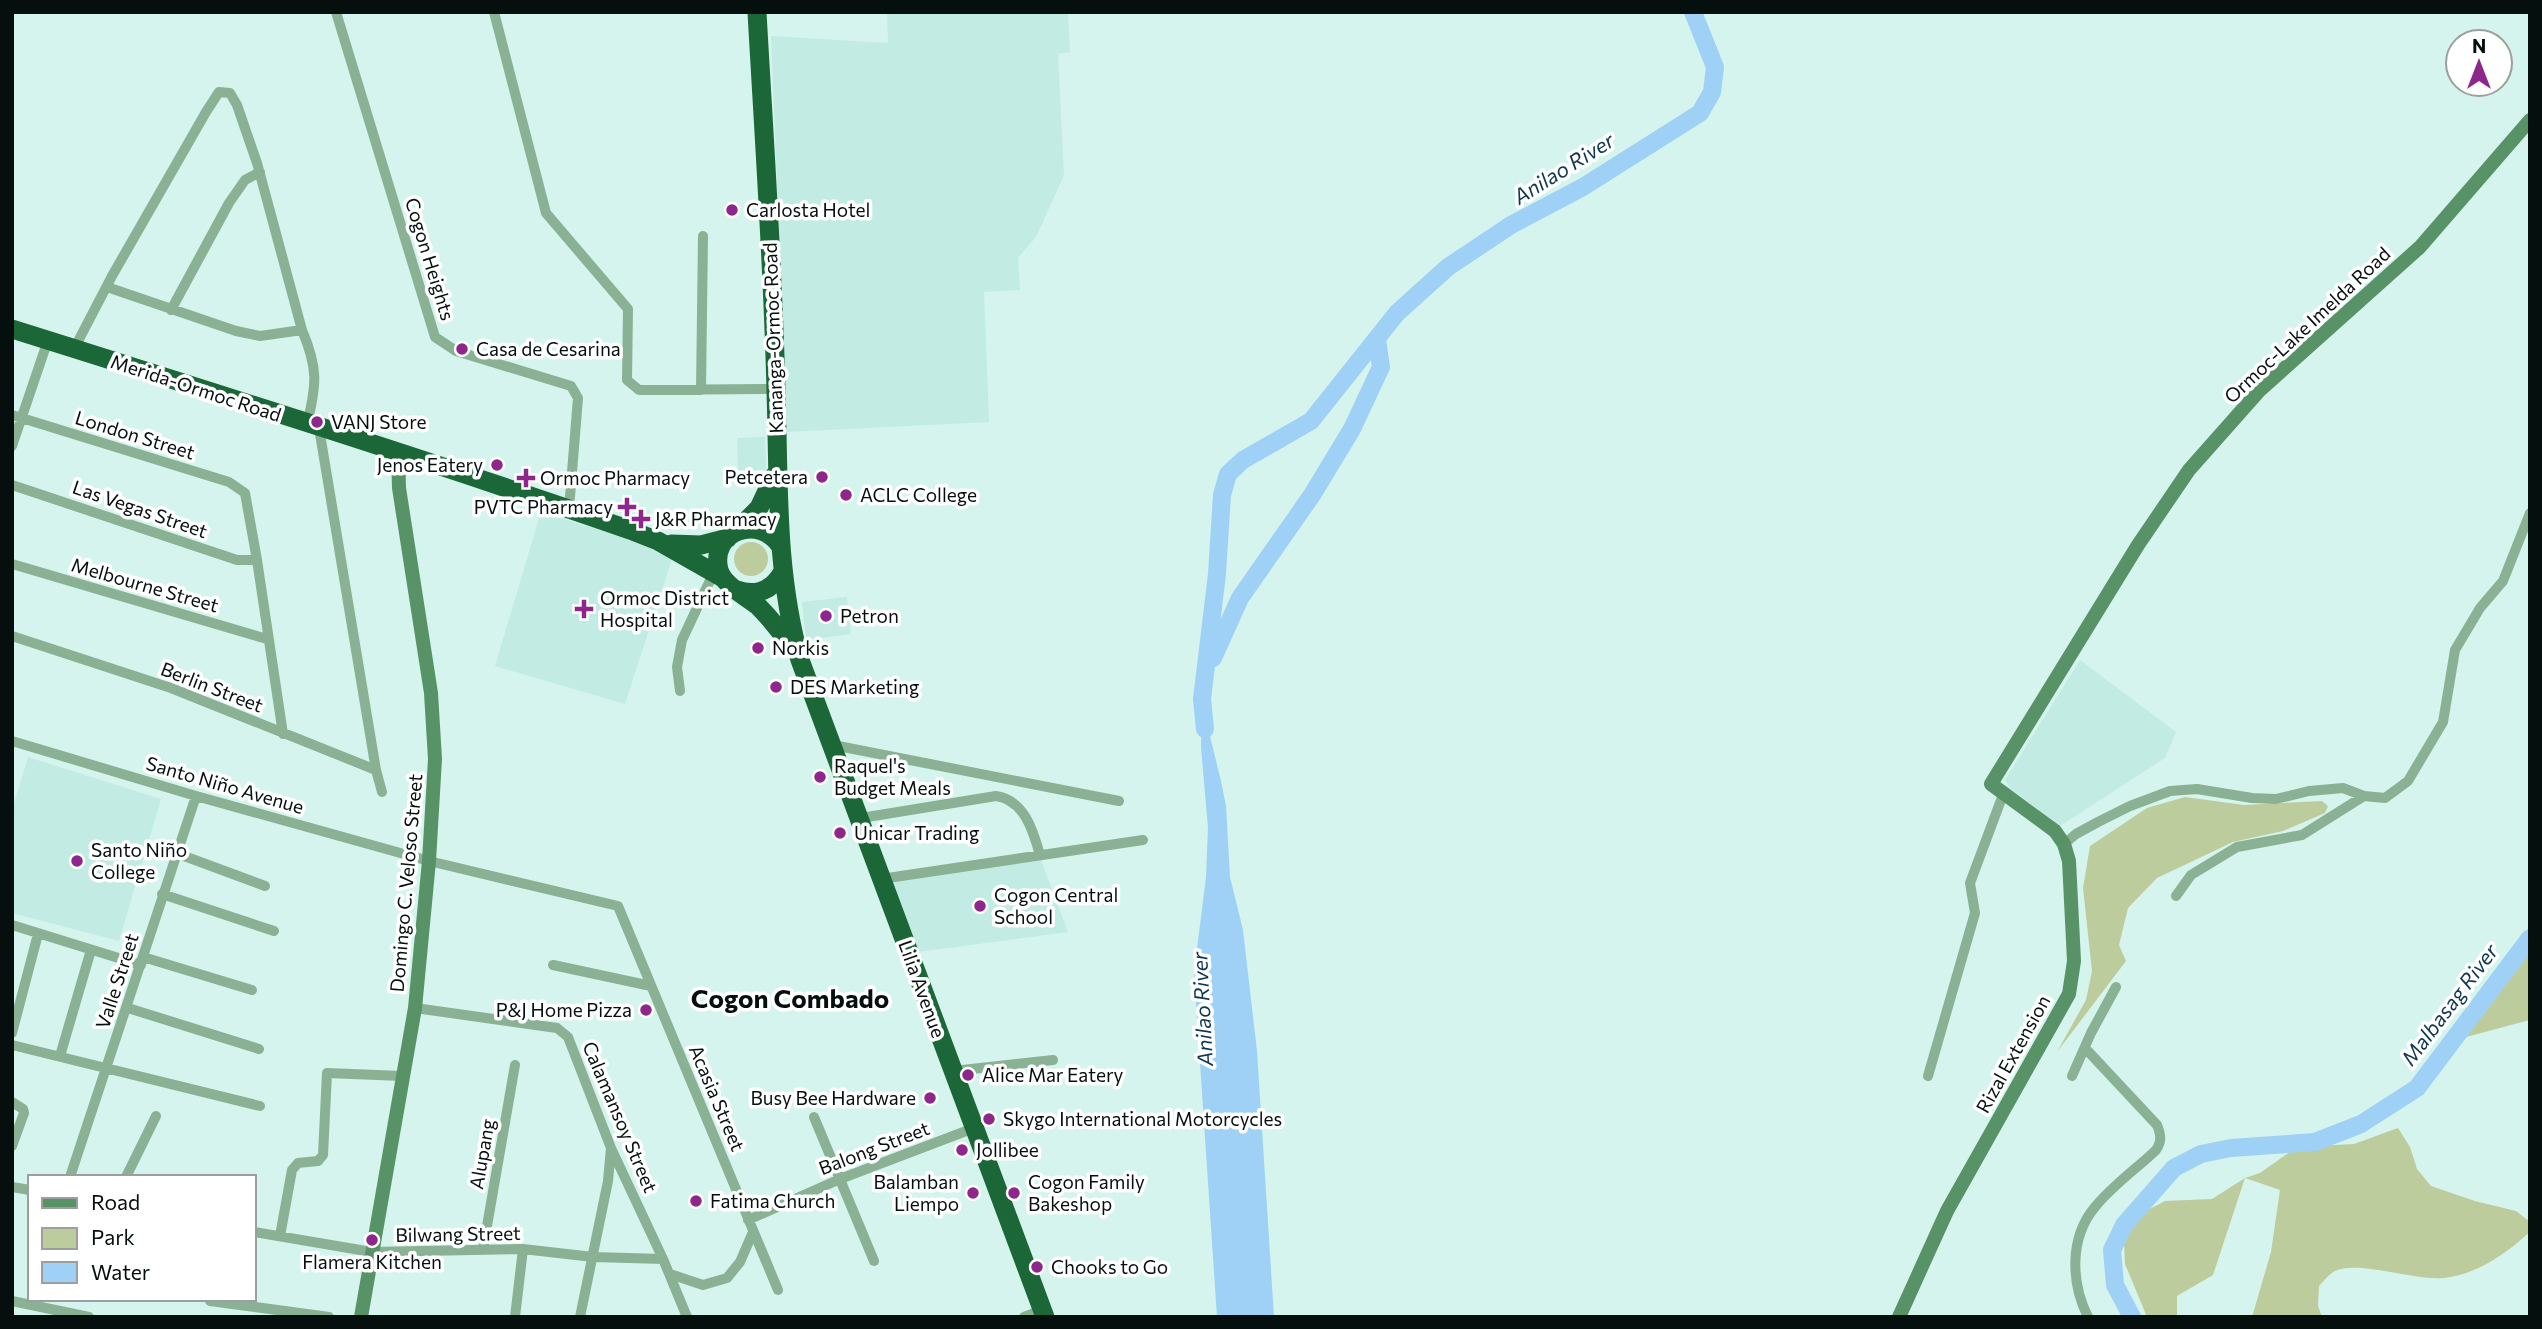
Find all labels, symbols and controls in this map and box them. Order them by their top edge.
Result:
north arrow [2444,28,2514,98]
text: N [2472,34,2486,57]
water label: Anilao River [1507,127,1619,209]
street label: Cogon Heights [401,195,460,323]
place label: Carlosta Hotel [746,198,870,221]
marker: Carlosta Hotel [724,202,740,218]
street label: Kananga-Ormoc Road [758,242,787,434]
street label: Ormoc-Lake Imelda Road [2219,242,2394,408]
place label: Casa de Cesarina [476,337,621,360]
marker: Casa de Cesarina [454,341,470,357]
street label: Merida-Ormoc Road [108,349,284,426]
street label: London Street [73,405,198,464]
place label: VANJ Store [331,410,427,433]
marker: VANJ Store [309,414,325,430]
place label: Jenos Eatery [377,453,483,476]
marker: Jenos Eatery [489,457,505,473]
place label: Petcetera [725,465,808,488]
place label: Ormoc Pharmacy [540,466,690,489]
marker: Petcetera [814,469,830,485]
marker: Ormoc Pharmacy [518,470,534,486]
street label: Las Vegas Street [70,475,211,542]
place label: ACLC College [860,483,977,506]
marker: ACLC College [838,487,854,503]
place label: PVTC Pharmacy [474,495,613,518]
marker: PVTC Pharmacy [619,499,635,515]
place label: J&R Pharmacy [655,507,777,530]
marker: J&R Pharmacy [633,511,649,527]
street label: Melbourne Street [69,553,222,617]
place label: Ormoc District Hospital [600,586,729,631]
marker: Ormoc District Hospital [574,599,594,619]
place label: Petron [840,604,899,627]
marker: Petron [818,608,834,624]
place label: Norkis [772,636,829,659]
marker: Norkis [750,640,766,656]
street label: Berlin Street [158,656,267,717]
place label: DES Marketing [790,675,919,698]
marker: DES Marketing [768,679,784,695]
street label: Santo Niño Avenue [144,751,307,818]
place label: Raquel's Budget Meals [834,754,951,799]
marker: Raquel's Budget Meals [812,769,828,785]
street label: Domingo C. Veloso Street [385,773,427,993]
place label: Unicar Trading [854,821,979,844]
marker: Unicar Trading [832,825,848,841]
place label: Santo Niño College [91,838,187,883]
marker: Santo Niño College [69,853,85,869]
place label: Cogon Central School [994,883,1118,928]
marker: Cogon Central School [972,898,988,914]
street label: Valle Street [90,930,143,1031]
street label: Lilia Avenue [894,937,951,1041]
water label: Malbasag River [2395,938,2503,1070]
water label: Anilao River [1186,951,1217,1068]
district label: Cogon Combado [691,982,889,1013]
street label: Rizal Extension [1971,991,2054,1117]
place label: P&J Home Pizza [496,998,632,1021]
marker: P&J Home Pizza [638,1002,654,1018]
street label: Calamansoy Street [578,1038,663,1196]
street label: Acasia Street [685,1041,750,1154]
place label: Alice Mar Eatery [982,1063,1124,1086]
marker: Alice Mar Eatery [960,1067,976,1083]
place label: Busy Bee Hardware [751,1086,916,1109]
marker: Busy Bee Hardware [922,1090,938,1106]
place label: Skygo International Motorcycles [1003,1107,1282,1130]
marker: Skygo International Motorcycles [981,1111,997,1127]
street label: Balong Street [815,1116,933,1179]
street label: Alupang [464,1117,499,1191]
place label: Jollibee [976,1138,1039,1161]
marker: Jollibee [954,1142,970,1158]
place label: Balamban Liempo [873,1170,959,1215]
place label: Cogon Family Bakeshop [1028,1170,1145,1215]
legend [28,1175,256,1301]
marker: Balamban Liempo [965,1185,981,1201]
marker: Cogon Family Bakeshop [1006,1185,1022,1201]
text: Road [91,1189,140,1214]
place label: Fatima Church [710,1189,835,1212]
marker: Fatima Church [688,1193,704,1209]
street label: Bilwang Street [395,1221,521,1246]
text: Park [91,1224,135,1249]
marker: Flamera Kitchen [364,1232,380,1248]
place label: Flamera Kitchen [302,1250,442,1273]
place label: Chooks to Go [1051,1255,1168,1278]
text: Water [91,1259,150,1284]
marker: Chooks to Go [1029,1259,1045,1275]

